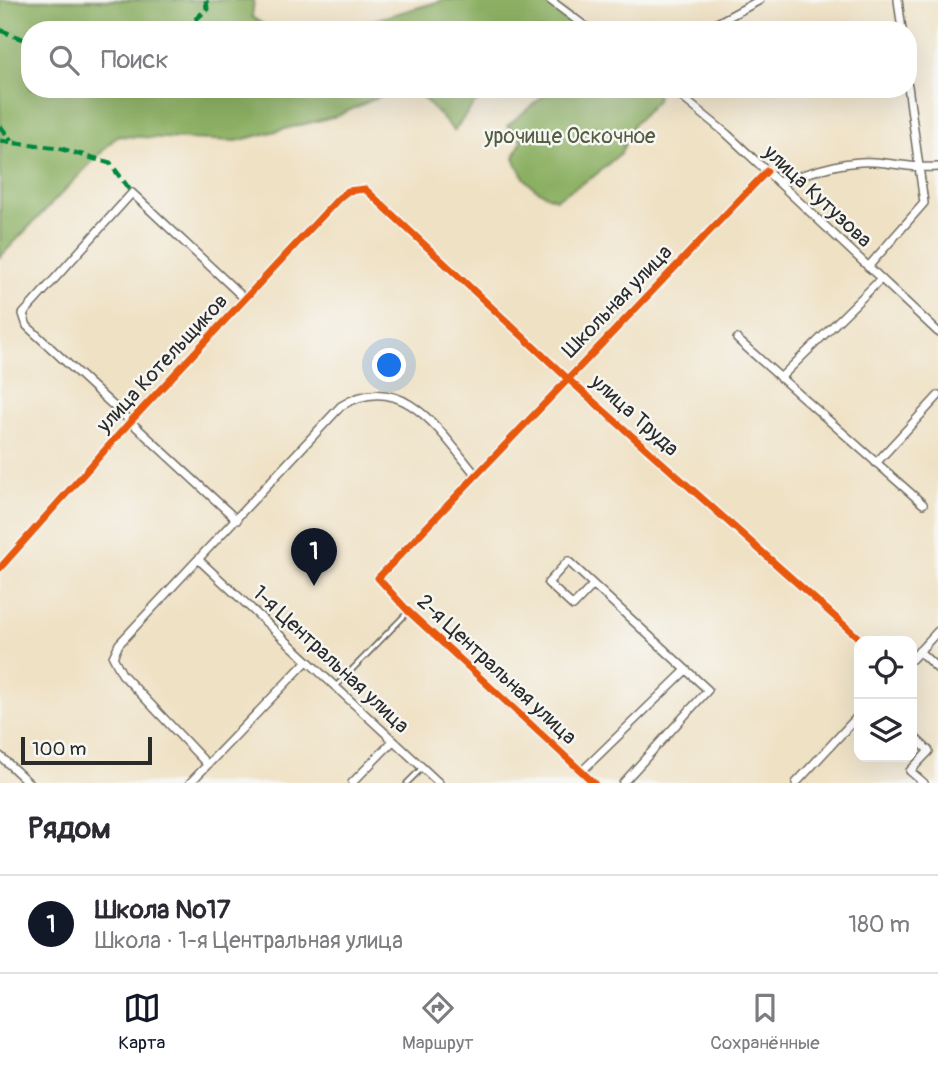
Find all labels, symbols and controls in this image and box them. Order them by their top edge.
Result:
search box [21,21,917,98]
icon: search [45,41,83,79]
text: Поиск [101,44,169,76]
park label: урочище Оскочное [484,123,656,150]
street label: улица Кутузова [757,138,878,254]
street label: Школьная улица [557,239,678,364]
street label: улица Котельщиков [90,288,234,439]
your location [372,348,406,382]
street label: улица Труда [584,368,684,462]
pin: 1 [291,528,337,586]
street label: 1-я Центральная улица [246,580,415,739]
street label: 2-я Центральная улица [411,588,582,750]
map controls [854,636,917,762]
button: locate [854,636,917,699]
button: layers [854,699,917,762]
scale bar [21,734,152,766]
text: 100 m [32,737,86,761]
text: Рядом [28,810,111,847]
text: Школа №17 [95,894,231,926]
text: 1 [47,910,56,939]
text: 180 m [848,910,910,939]
text: Школа · 1-я Центральная улица [95,926,403,955]
tab: Карта [118,989,165,1055]
tab: Маршрут [402,989,474,1055]
tab: Сохранённые [710,989,820,1055]

